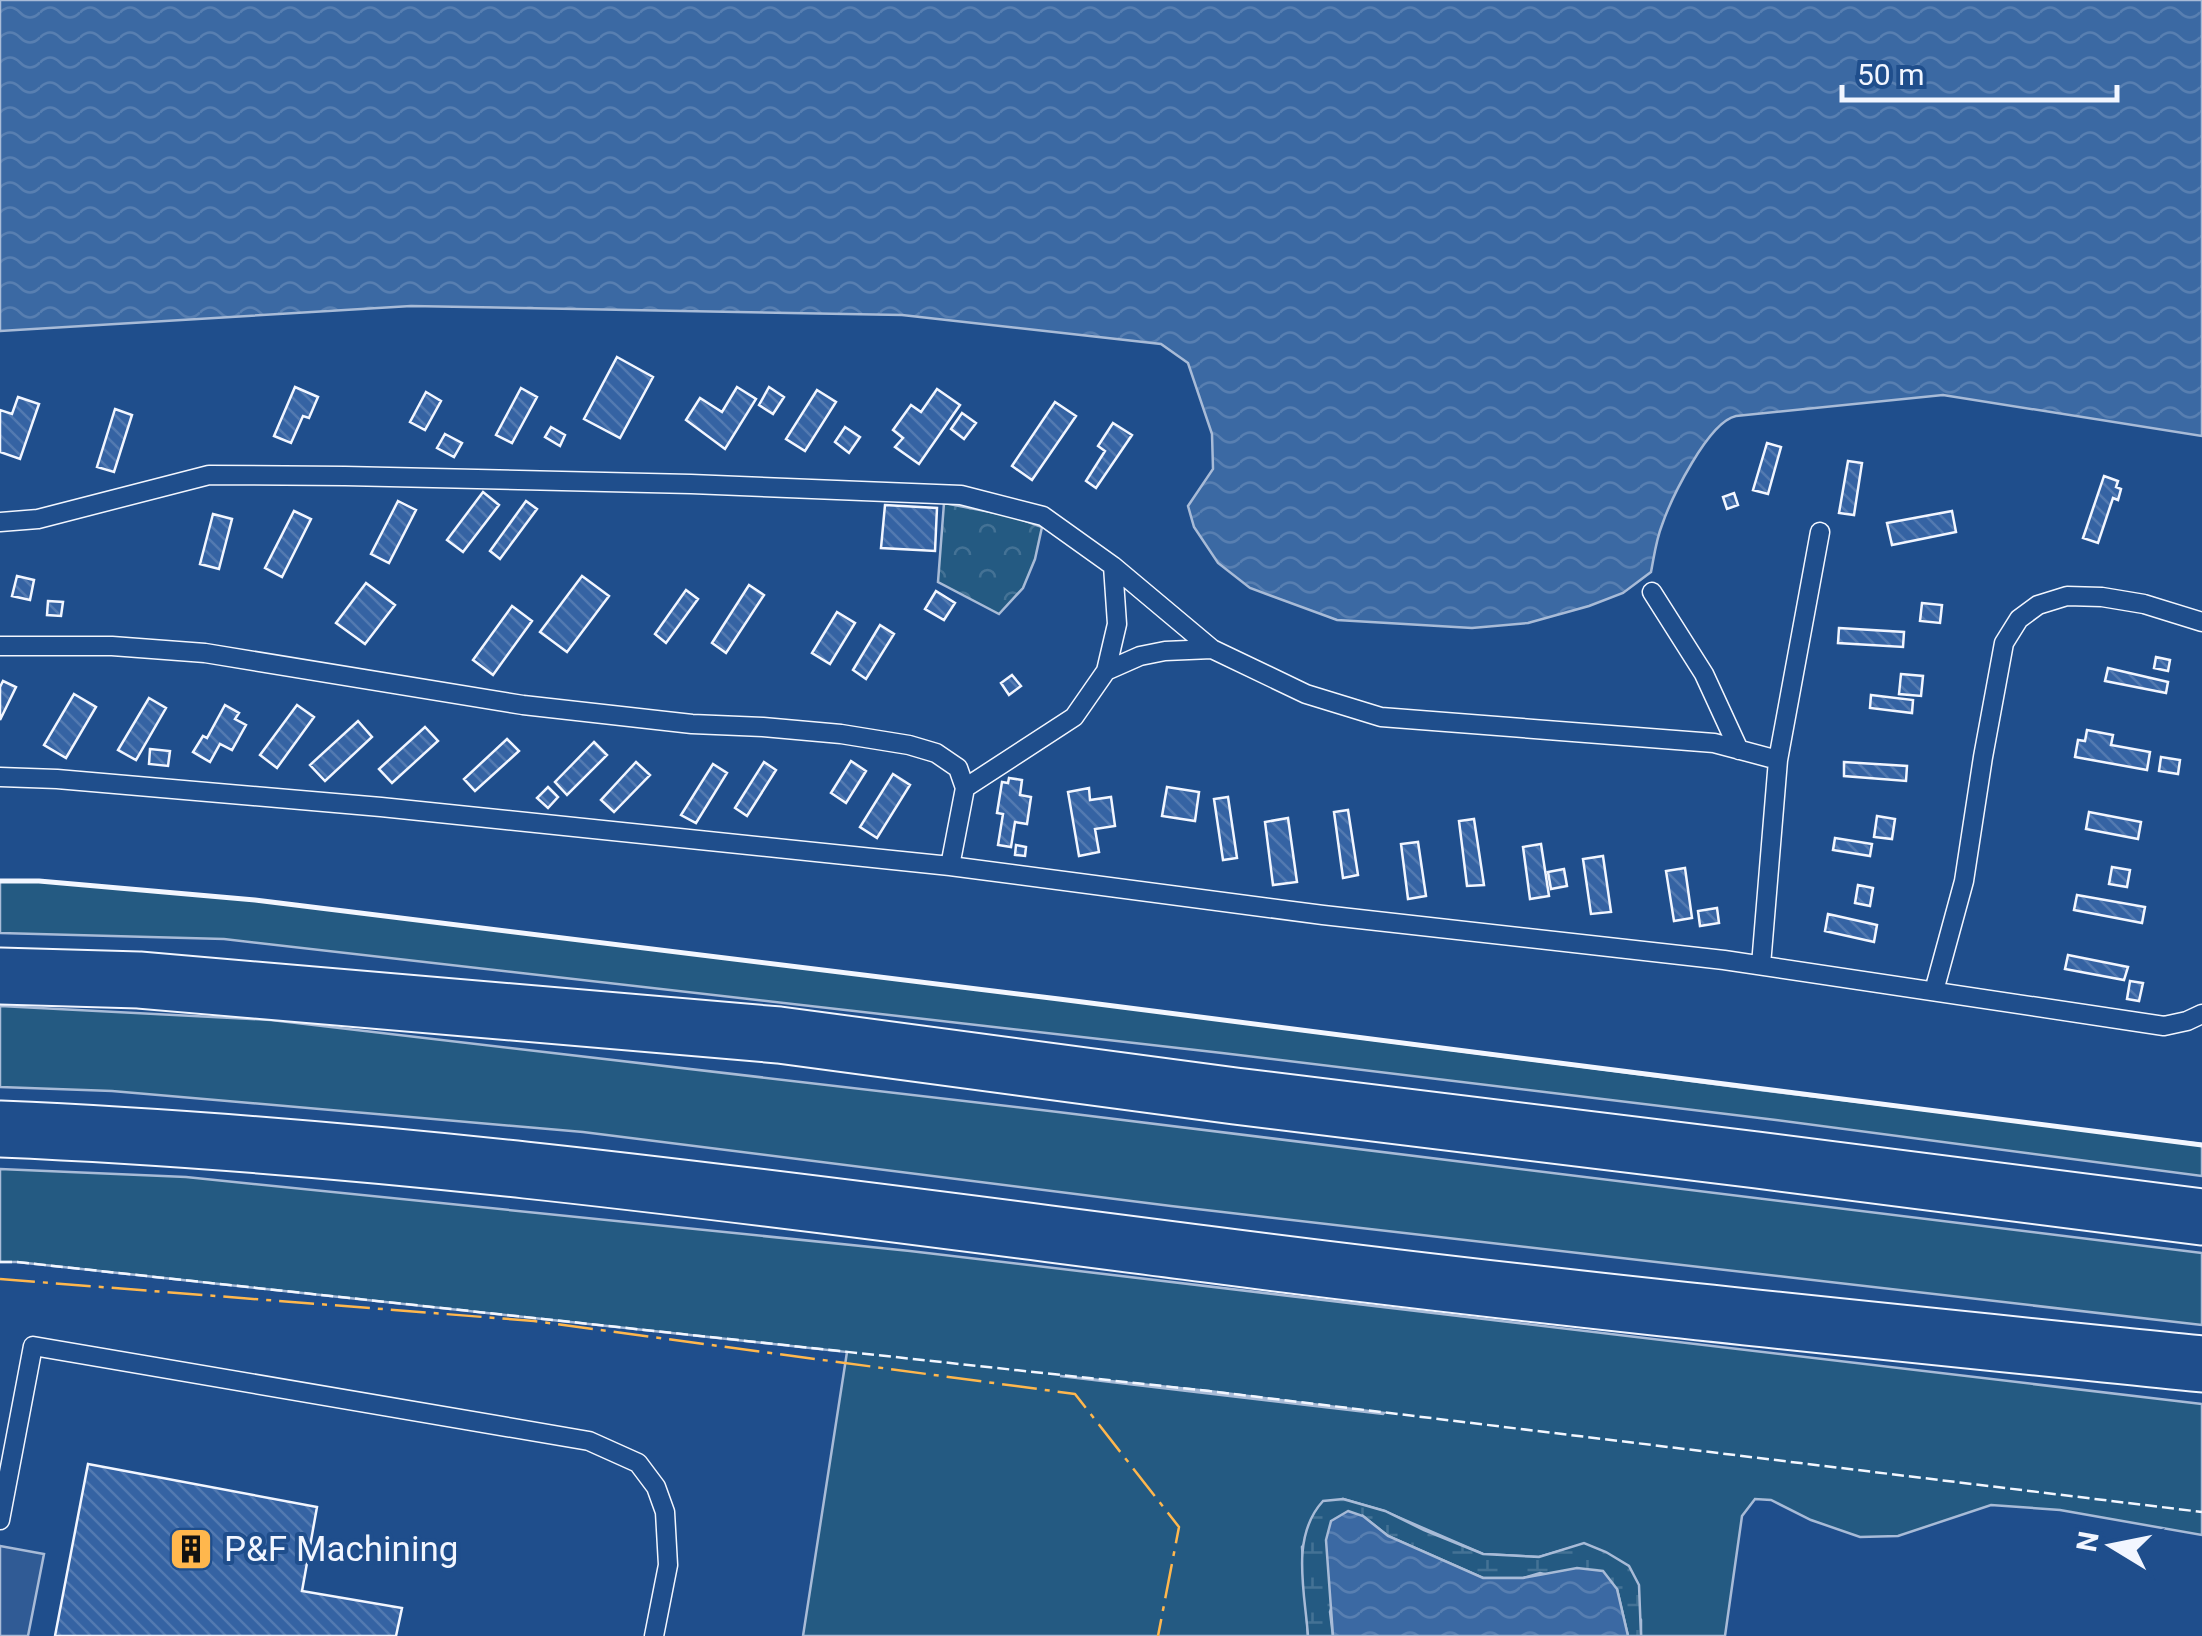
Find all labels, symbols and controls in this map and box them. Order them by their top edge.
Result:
scale bar [1842,40,2117,102]
text: 50 m [1857,57,1924,92]
north arrow [2062,1496,2162,1596]
building icon: P&F Machining [168,1526,214,1572]
place label: P&F Machining [224,1529,458,1570]
text: N [2070,1529,2106,1554]

